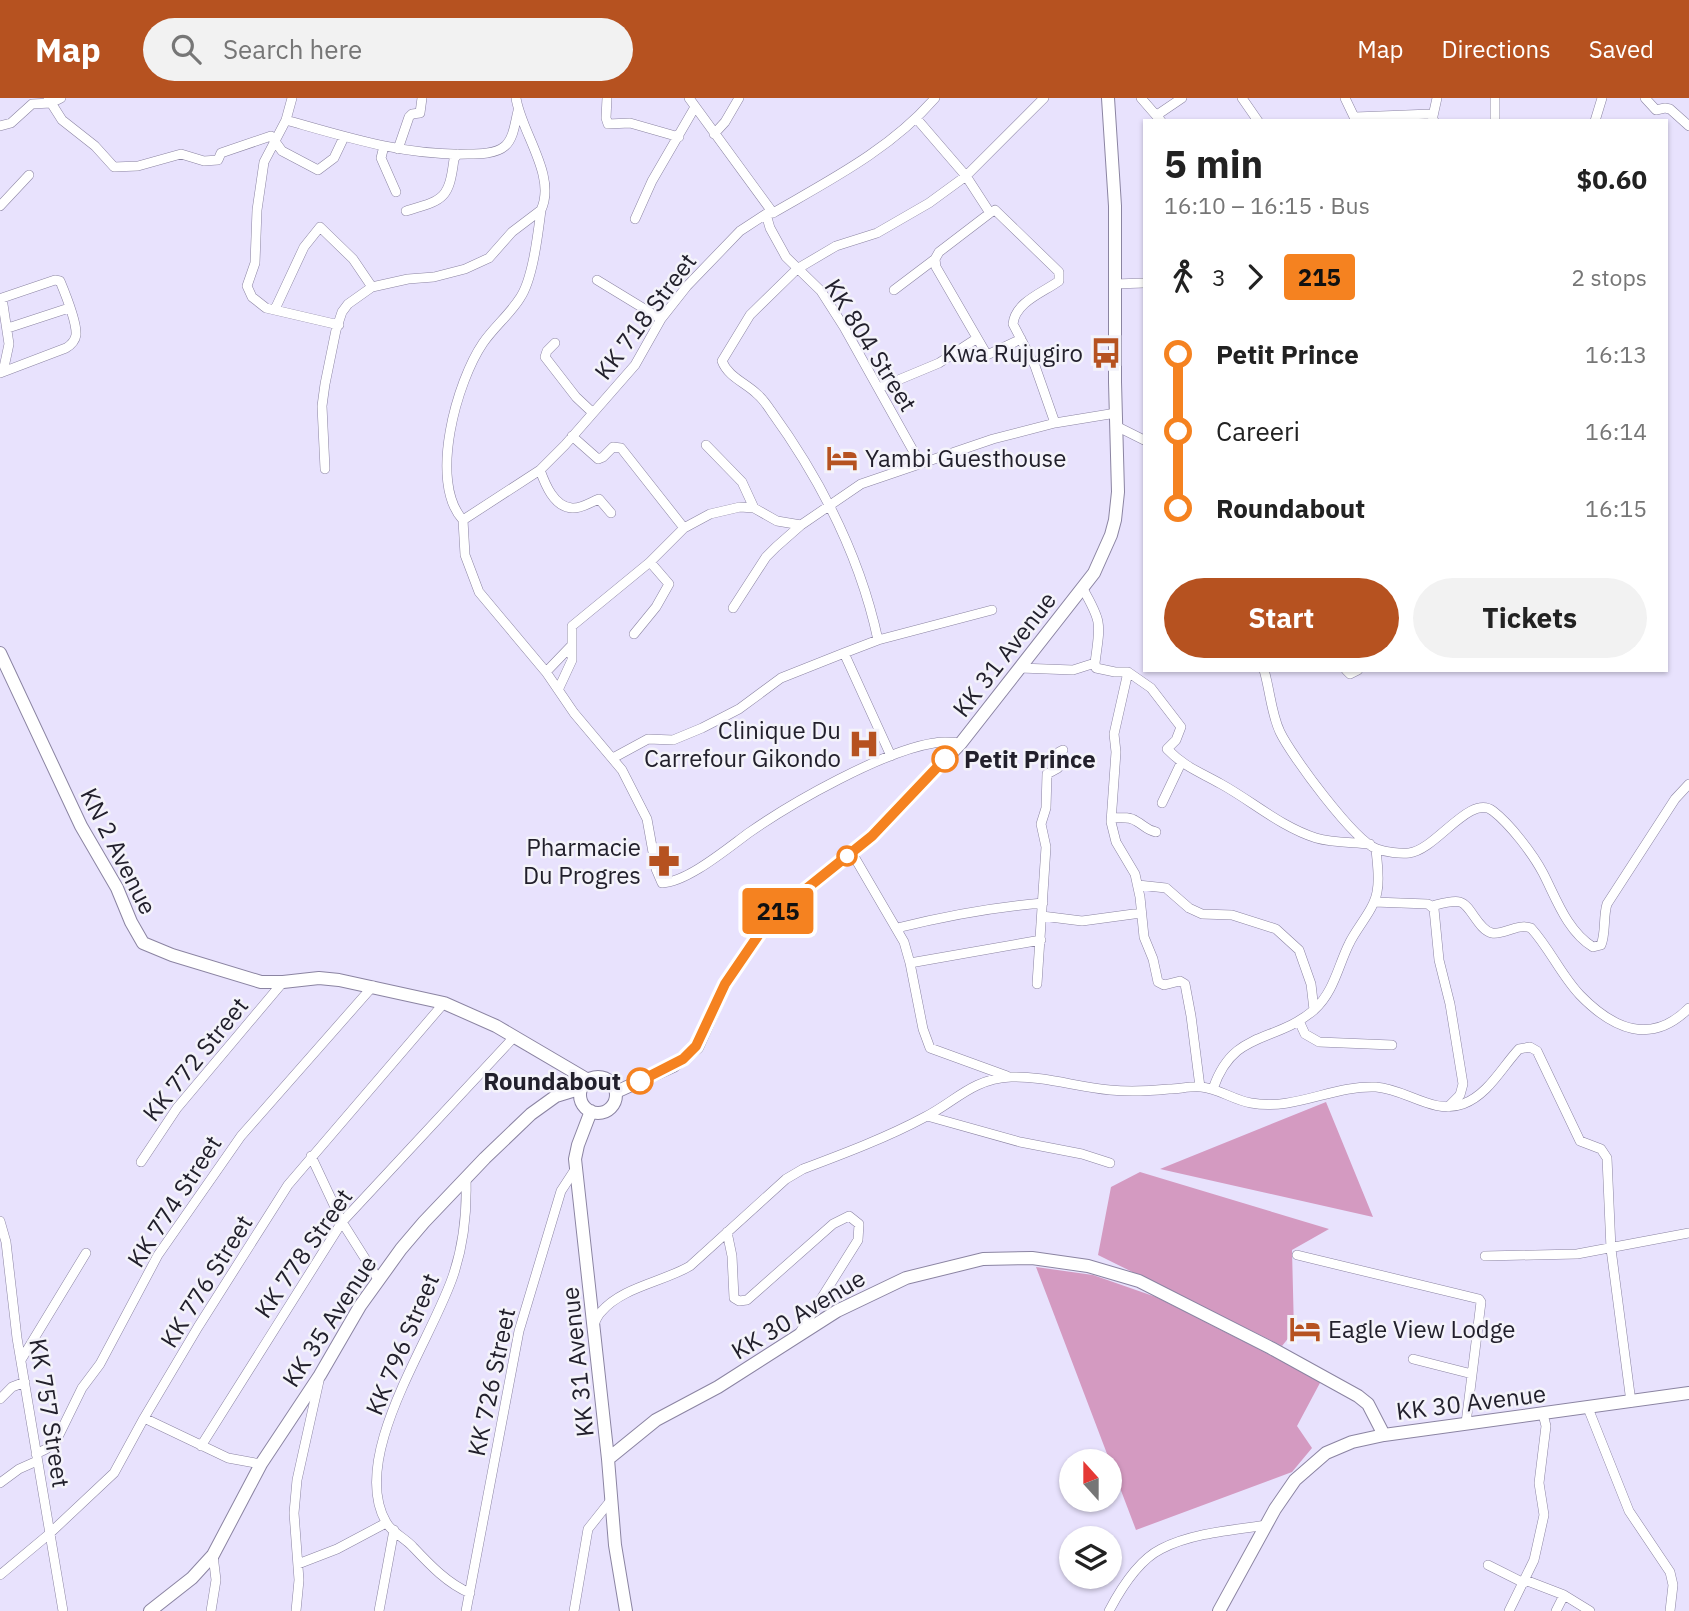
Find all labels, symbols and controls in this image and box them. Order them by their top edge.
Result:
search box [143,18,633,81]
text: Map [35,28,101,71]
icon: search [167,30,205,68]
text: Search here [223,32,362,66]
text: Map [1357,33,1403,65]
text: Directions [1441,33,1551,65]
text: Saved [1589,33,1654,65]
text: 5 min [1164,139,1263,188]
text: $0.60 [1577,162,1647,196]
text: 16:10 – 16:15 · Bus [1164,190,1370,220]
street label: KK 718 Street [587,246,703,386]
icon: walk [1164,258,1202,296]
icon: forward [1236,258,1274,296]
text: 215 [1298,261,1341,293]
text: 3 [1212,262,1226,292]
text: 2 stops [1571,262,1647,292]
street label: KK 804 Street [817,273,925,417]
bus stop icon: Kwa Rujugiro [1089,336,1123,370]
place label: Kwa Rujugiro [942,337,1083,369]
text: Petit Prince [1216,337,1359,371]
text: 16:13 [1585,339,1647,369]
text: Careeri [1216,414,1300,448]
text: 16:14 [1585,416,1647,446]
hotel icon: Yambi Guesthouse [825,441,859,475]
place label: Yambi Guesthouse [865,442,1066,474]
text: Roundabout [1216,491,1365,525]
text: 16:15 [1585,493,1647,523]
button: Start [1164,578,1399,658]
button: Tickets [1413,578,1647,658]
street label: KK 31 Avenue [945,585,1063,723]
place label: Clinique Du Carrefour Gikondo [644,714,841,774]
hospital icon: Clinique Du Carrefour Gikondo [847,727,881,761]
place label: Petit Prince [964,743,1096,775]
marker: Petit Prince [932,746,958,772]
street label: KN 2 Avenue [73,782,165,920]
place label: Pharmacie Du Progres [523,831,641,891]
pharmacy icon: Pharmacie Du Progres [647,844,681,878]
unlabelled marker [837,846,857,866]
line badge: 215 [738,888,818,934]
text: 215 [756,895,800,927]
street label: KK 772 Street [135,990,255,1128]
place label: Roundabout [483,1065,621,1097]
marker: Roundabout [627,1068,653,1094]
street label: KK 774 Street [120,1129,228,1273]
street label: KK 778 Street [247,1182,359,1324]
street label: KK 776 Street [152,1209,260,1353]
street label: KK 35 Avenue [275,1249,383,1393]
street label: KK 30 Avenue [725,1261,871,1367]
street label: KK 796 Street [358,1268,446,1420]
street label: KK 31 Avenue [553,1285,601,1439]
street label: KK 726 Street [460,1305,522,1459]
hotel icon: Eagle View Lodge [1288,1312,1322,1346]
place label: Eagle View Lodge [1328,1313,1515,1345]
street label: KK 757 Street [22,1336,78,1490]
street label: KK 30 Avenue [1394,1377,1548,1427]
north arrow [1059,1449,1122,1512]
map controls [1059,1449,1122,1589]
button: layers [1059,1526,1122,1589]

